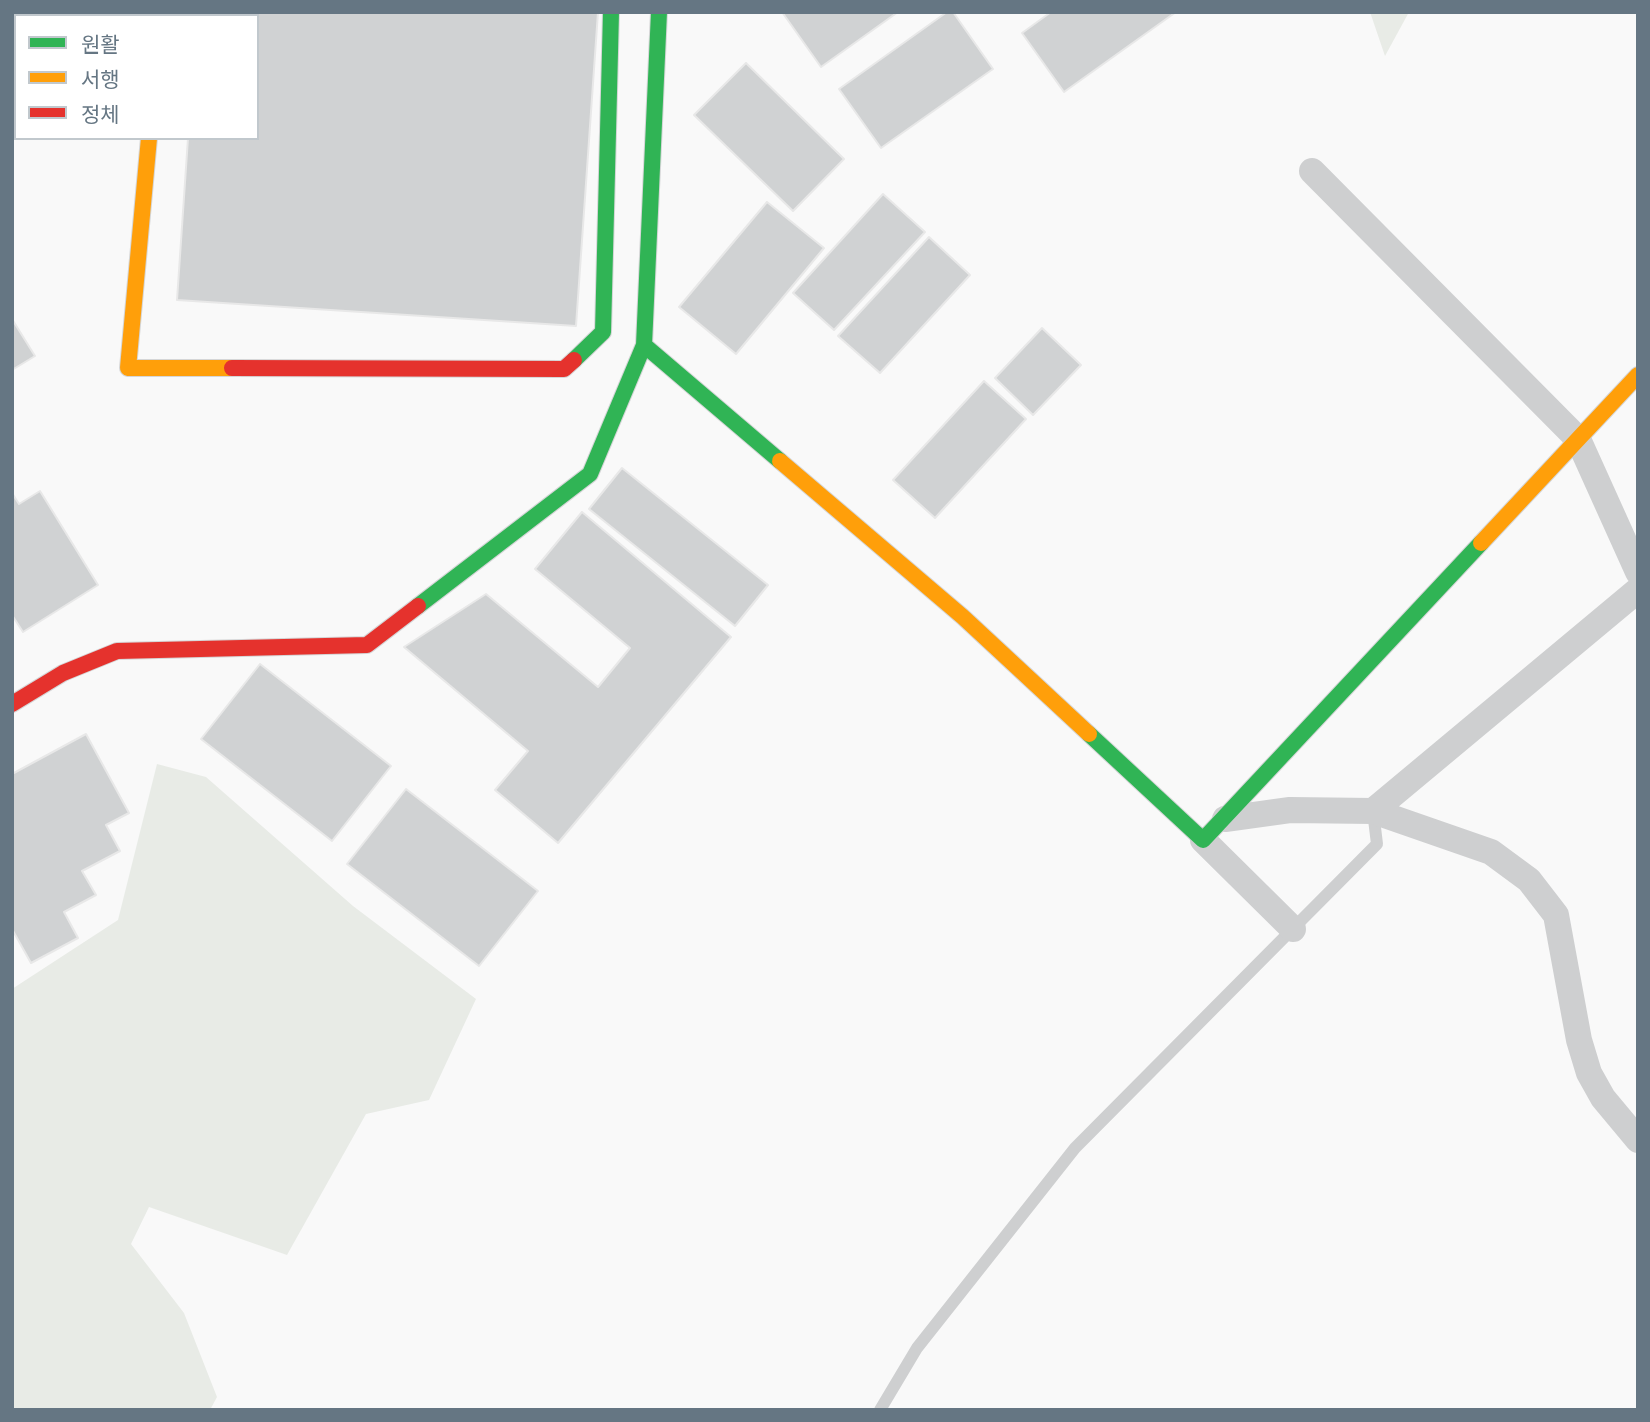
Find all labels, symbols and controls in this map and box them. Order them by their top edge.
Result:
legend [14,14,259,140]
text: 원활 [81,35,120,56]
text: 서행 [81,70,120,91]
text: 정체 [81,105,120,126]

